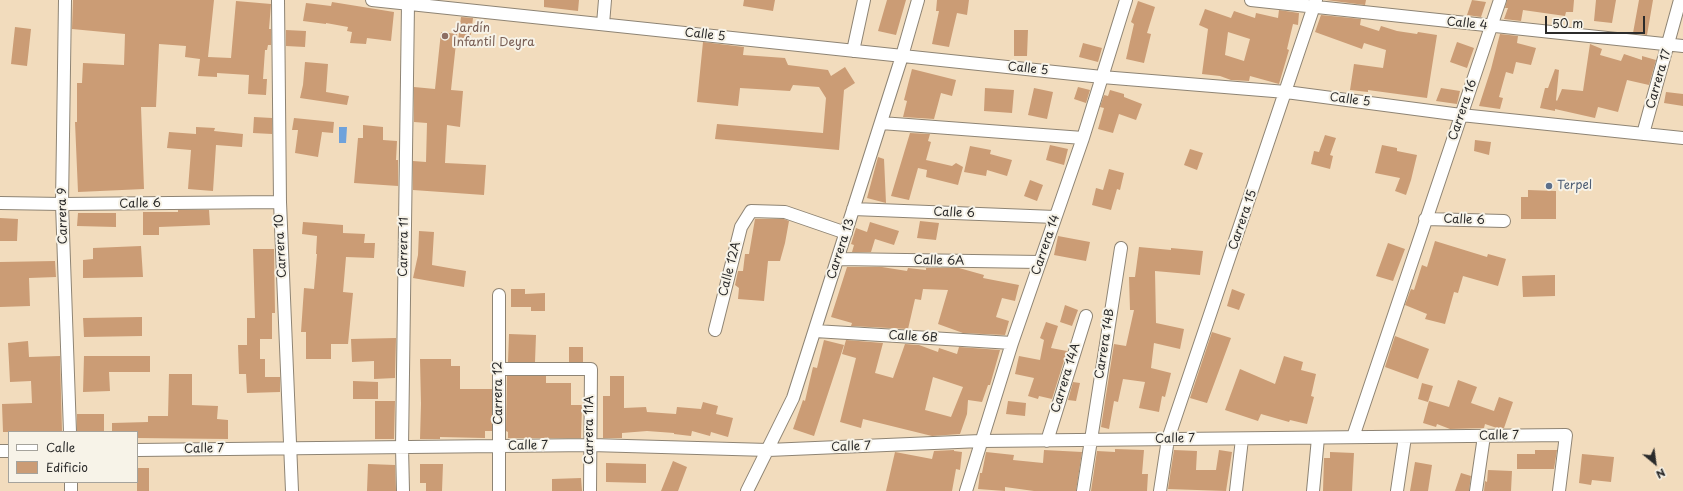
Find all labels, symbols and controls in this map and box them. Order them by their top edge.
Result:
scale bar [1547,8,1647,34]
text: 50 m [1552,14,1583,32]
street label: Calle 4 [1446,15,1488,33]
place label: Jardín Infantil Deyra [453,22,535,50]
street label: Calle 5 [684,26,726,44]
marker: Jardín Infantil Deyra [440,31,450,41]
street label: Carrera 17 [1644,47,1674,111]
street label: Calle 5 [1007,60,1049,78]
street label: Carrera 16 [1446,78,1480,142]
street label: Calle 5 [1329,90,1371,110]
place label: Terpel [1557,179,1592,193]
marker: Terpel [1544,181,1554,191]
street label: Carrera 9 [55,187,71,245]
street label: Carrera 15 [1226,188,1260,252]
street label: Calle 6 [119,196,161,212]
street label: Calle 6 [933,205,975,221]
street label: Calle 6 [1443,212,1485,228]
street label: Carrera 14 [1029,213,1063,277]
street label: Carrera 10 [272,214,290,278]
street label: Carrera 11 [396,217,412,277]
street label: Carrera 13 [824,217,858,281]
street label: Calle 12A [716,240,744,298]
street label: Calle 6A [914,253,964,269]
street label: Carrera 14B [1092,308,1118,380]
street label: Calle 6B [888,329,938,345]
street label: Carrera 14A [1049,341,1083,415]
street label: Carrera 12 [492,361,506,425]
street label: Carrera 11A [583,396,597,464]
street label: Calle 7 [1479,428,1519,444]
legend [8,431,138,483]
street label: Calle 7 [1155,431,1195,447]
text: Calle [46,438,75,456]
street label: Calle 7 [508,438,548,454]
street label: Calle 7 [831,439,871,455]
street label: Calle 7 [184,441,224,457]
north arrow [1635,443,1675,483]
text: Edificio [46,458,88,476]
text: N [1653,464,1669,483]

